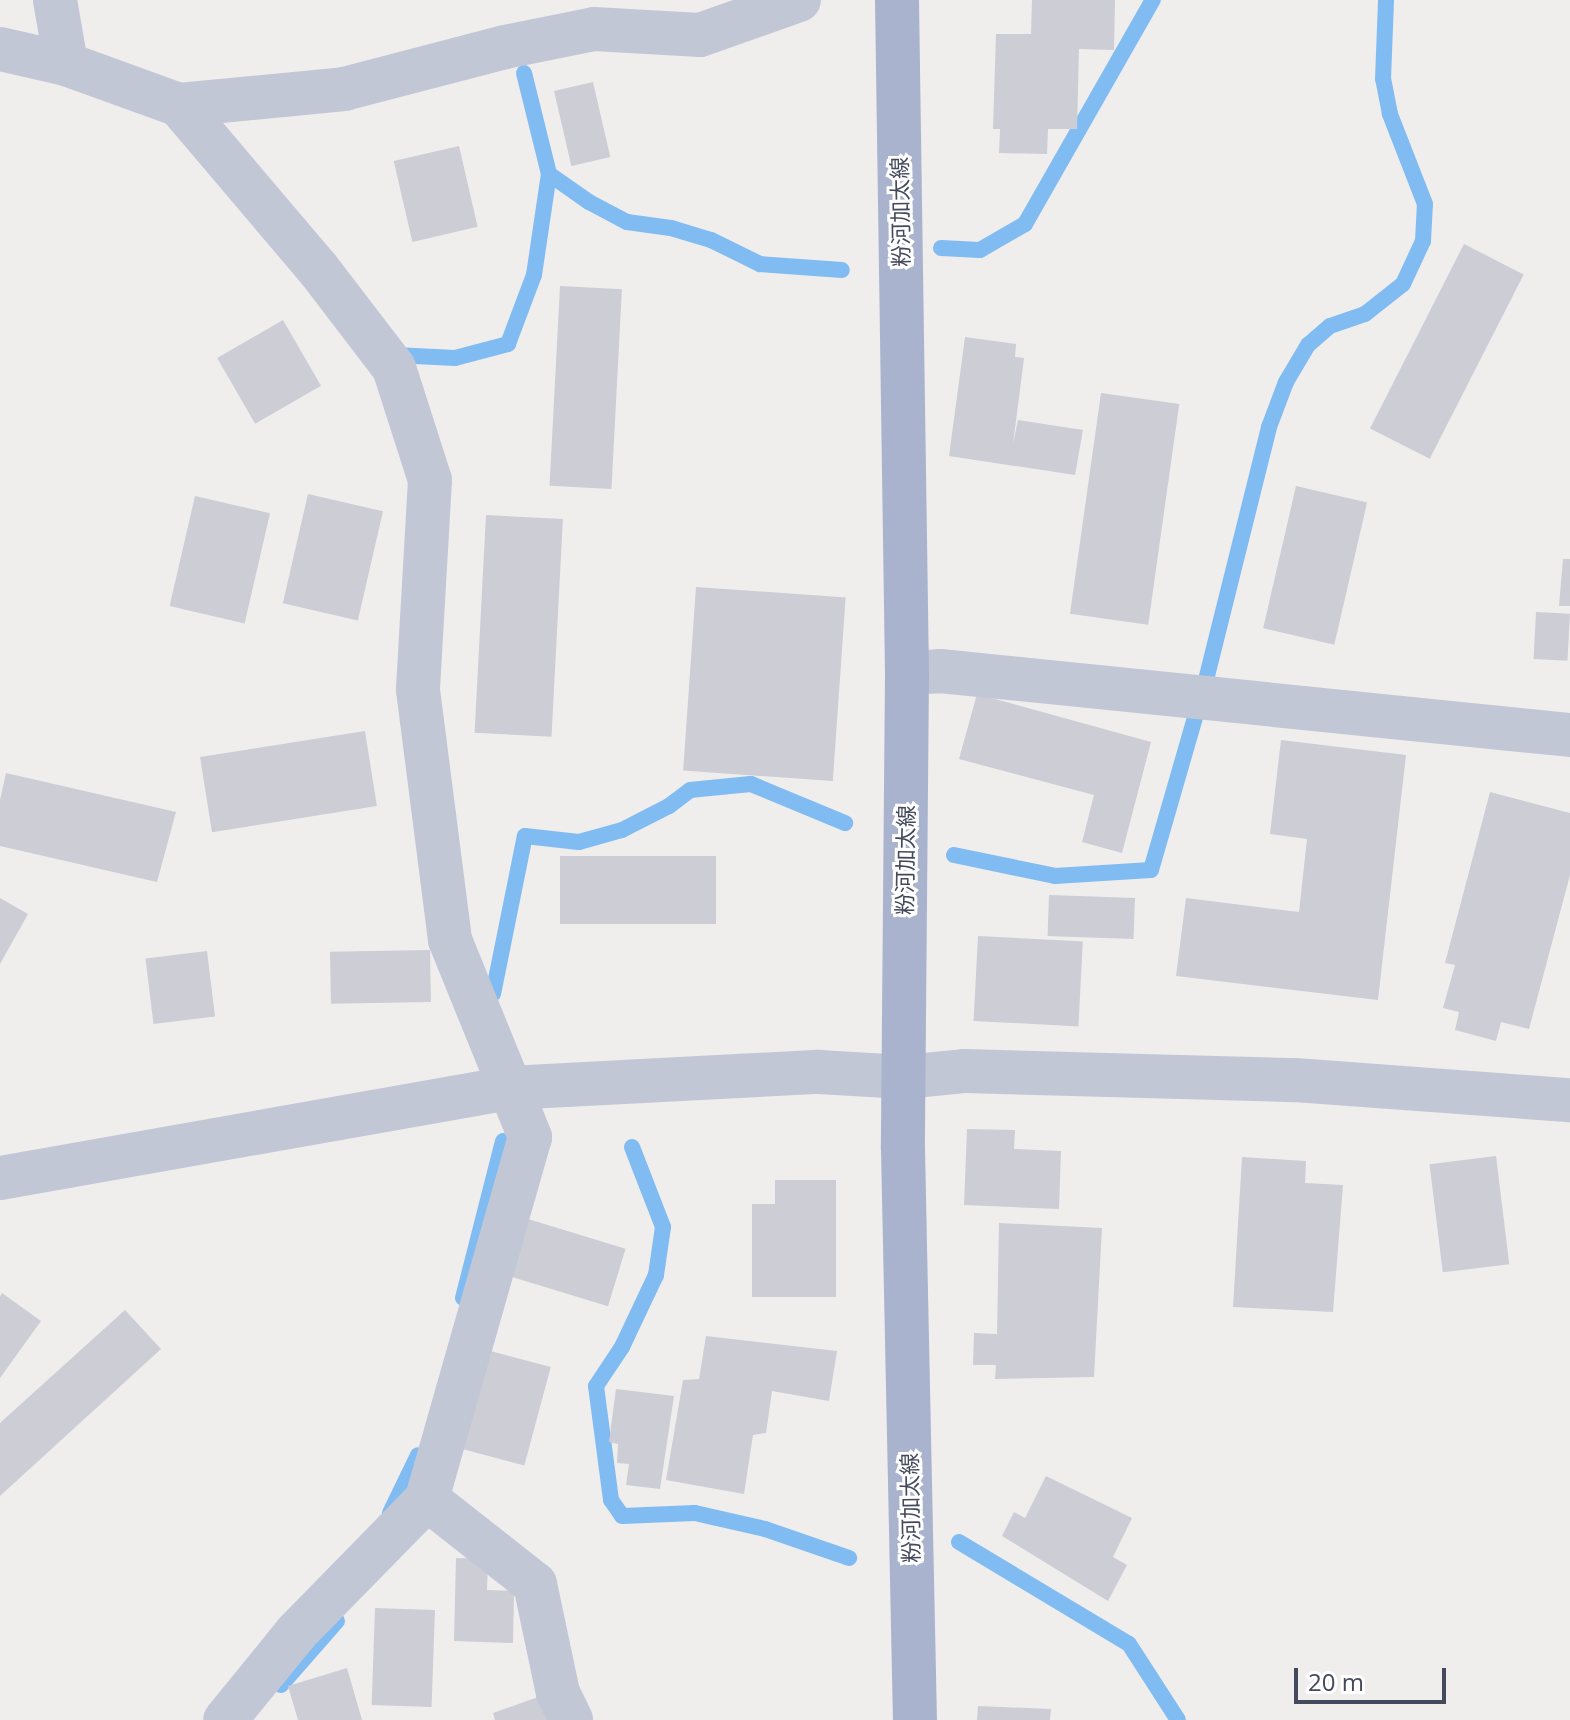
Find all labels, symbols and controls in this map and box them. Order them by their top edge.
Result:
street label: 粉河加太線 [886,157,914,267]
street label: 粉河加太線 [891,805,919,915]
street label: 粉河加太線 [896,1453,924,1563]
scale bar [1298,1652,1450,1702]
text: 20 m [1308,1665,1364,1698]

